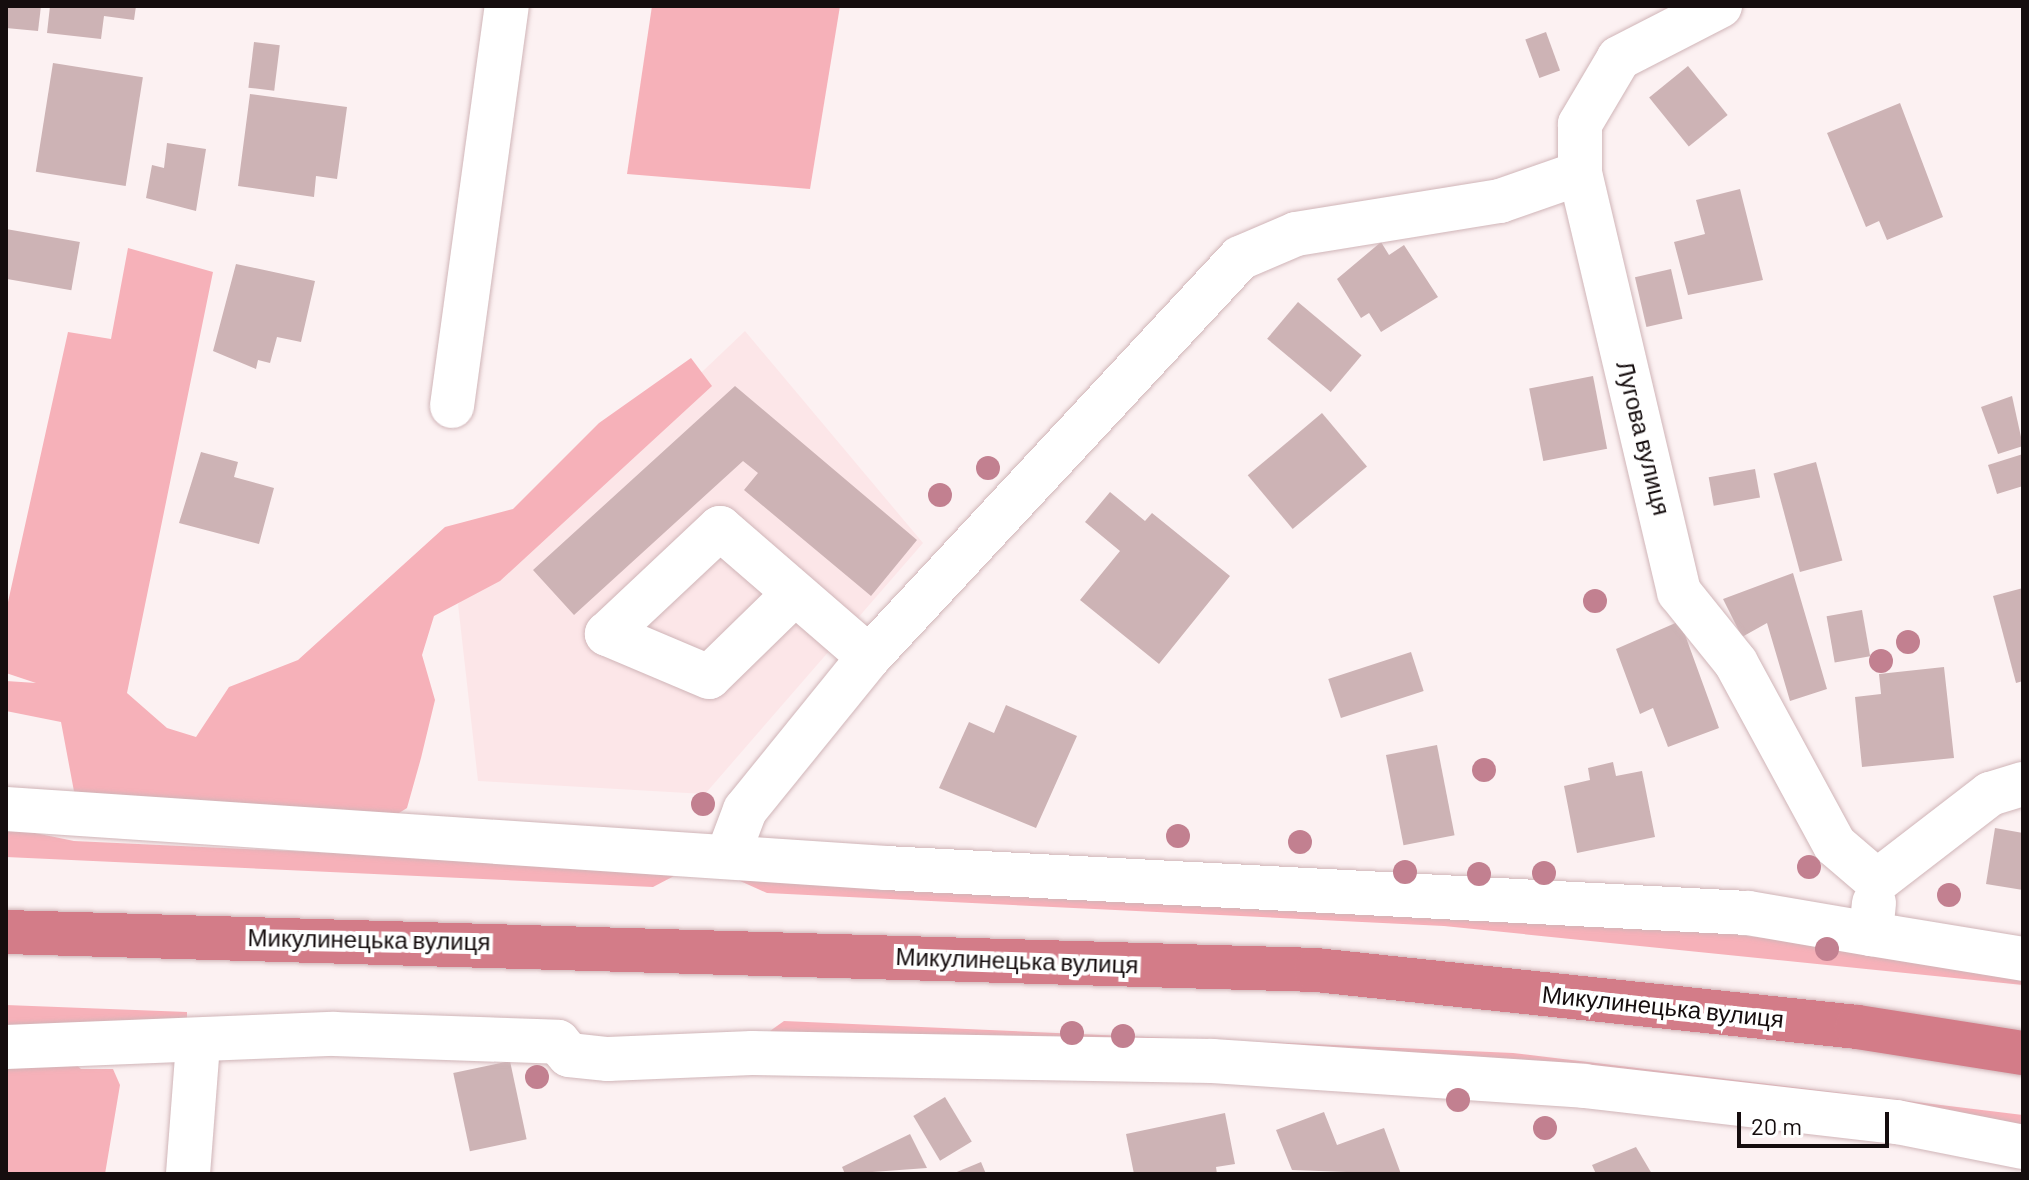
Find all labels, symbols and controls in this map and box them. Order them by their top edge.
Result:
street label: Лугова вулиця [1611,358,1677,518]
street label: Микулинецька вулиця [247,922,491,956]
street label: Микулинецька вулиця [895,941,1139,979]
street label: Микулинецька вулиця [1541,979,1785,1033]
scale bar [1741,1096,1893,1146]
text: 20 m [1751,1111,1802,1140]

